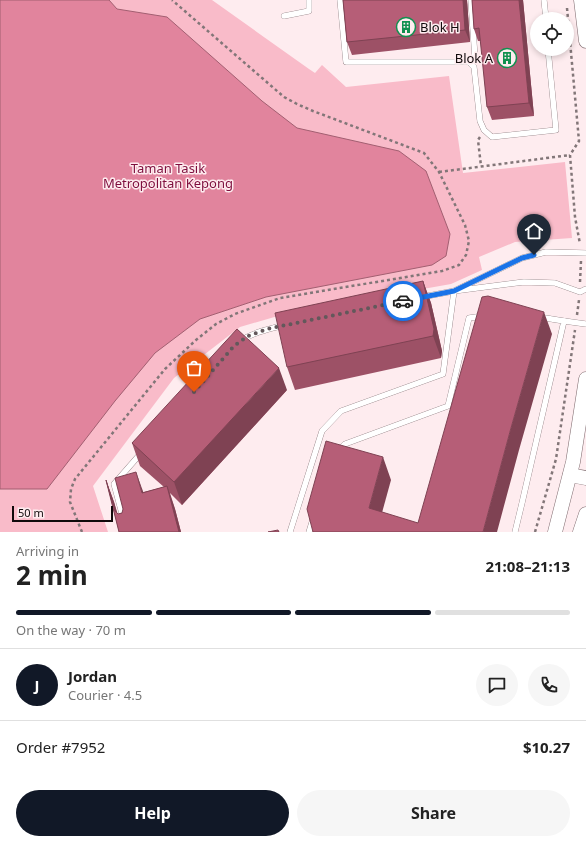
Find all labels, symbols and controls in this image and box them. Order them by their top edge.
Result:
map controls [530,12,574,56]
button: locate [530,12,574,56]
building icon: Blok H [395,16,417,38]
place label: Blok H [420,18,460,36]
building icon: Blok A [496,47,518,69]
place label: Blok A [455,49,494,67]
park label: Taman Tasik Metropolitan Kepong [103,159,233,192]
pin [517,214,551,255]
icon: home [523,220,545,242]
courier [383,281,423,321]
icon: car [392,290,414,312]
pin [177,351,211,392]
icon: bag [183,357,205,379]
scale bar [12,504,113,523]
text: 50 m [18,505,44,520]
text: Arriving in [16,542,79,560]
text: 21:08–21:13 [485,556,570,576]
text: 2 min [16,557,88,593]
text: On the way · 70 m [16,621,126,639]
button: chat [476,664,518,706]
button: phone [528,664,570,706]
text: Jordan [68,666,117,686]
text: J [35,675,39,695]
text: Courier · 4.5 [68,686,142,704]
text: Order #7952 [16,737,105,757]
text: $10.27 [523,737,570,757]
button: Help [16,790,289,836]
button: Share [297,790,570,836]

